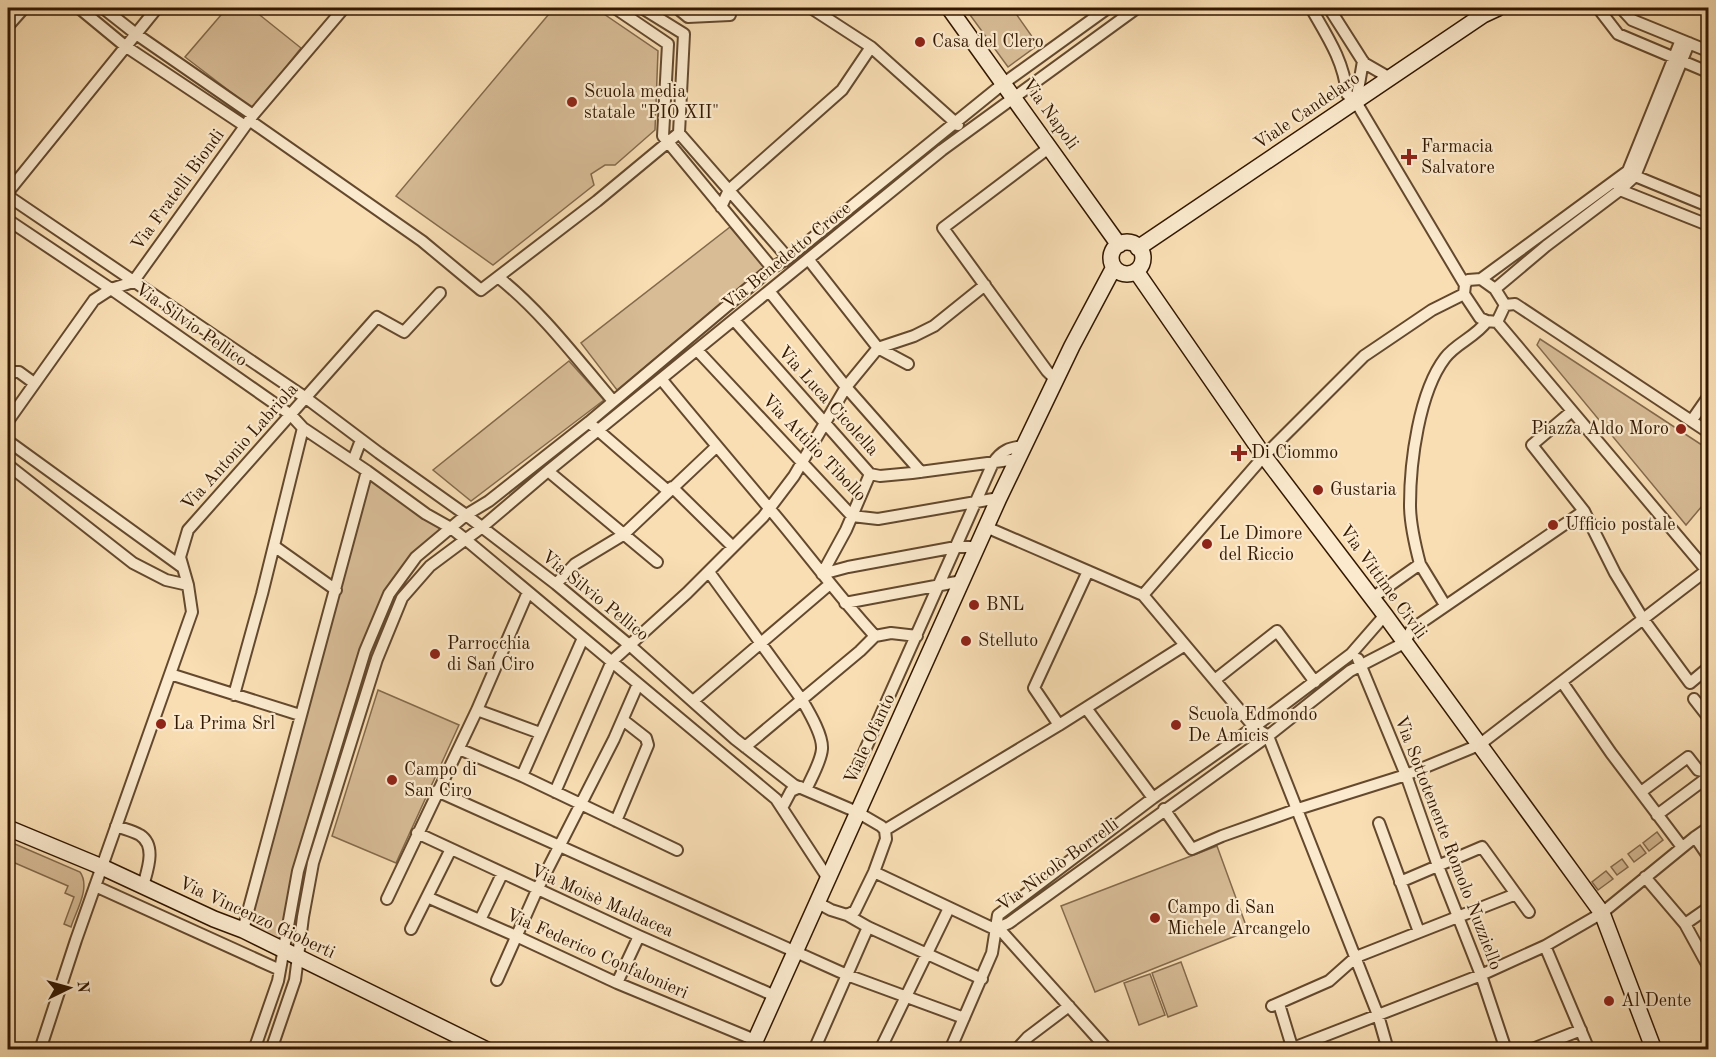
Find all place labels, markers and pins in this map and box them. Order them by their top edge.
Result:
place label: Casa del Clero [932,33,1044,51]
marker: Casa del Clero [913,35,927,49]
place label: Scuola media statale "PIO XII" [584,83,719,122]
marker: Scuola media statale "PIO XII" [565,95,579,109]
place label: Farmacia Salvatore [1421,138,1495,177]
marker: Farmacia Salvatore [1402,150,1416,164]
place label: Piazza Aldo Moro [1531,420,1669,438]
marker: Piazza Aldo Moro [1674,422,1688,436]
place label: Di Ciommo [1251,444,1338,462]
marker: Di Ciommo [1232,446,1246,460]
place label: Gustaria [1330,481,1397,499]
marker: Gustaria [1311,483,1325,497]
place label: Ufficio postale [1565,516,1676,534]
marker: Ufficio postale [1546,518,1560,532]
place label: Le Dimore del Riccio [1219,525,1302,564]
marker: Le Dimore del Riccio [1200,537,1214,551]
place label: BNL [986,596,1024,614]
marker: BNL [967,598,981,612]
place label: Stelluto [978,632,1038,650]
marker: Stelluto [959,634,973,648]
place label: Parrocchia di San Ciro [447,635,534,674]
marker: Parrocchia di San Ciro [428,647,442,661]
place label: Scuola Edmondo De Amicis [1188,706,1317,745]
place label: La Prima Srl [173,715,275,733]
marker: La Prima Srl [154,717,168,731]
marker: Scuola Edmondo De Amicis [1169,718,1183,732]
place label: Campo di San Ciro [404,761,477,800]
marker: Campo di San Ciro [385,773,399,787]
place label: Campo di San Michele Arcangelo [1167,899,1310,938]
marker: Campo di San Michele Arcangelo [1148,911,1162,925]
place label: Al Dente [1621,992,1691,1010]
marker: Al Dente [1602,994,1616,1008]

